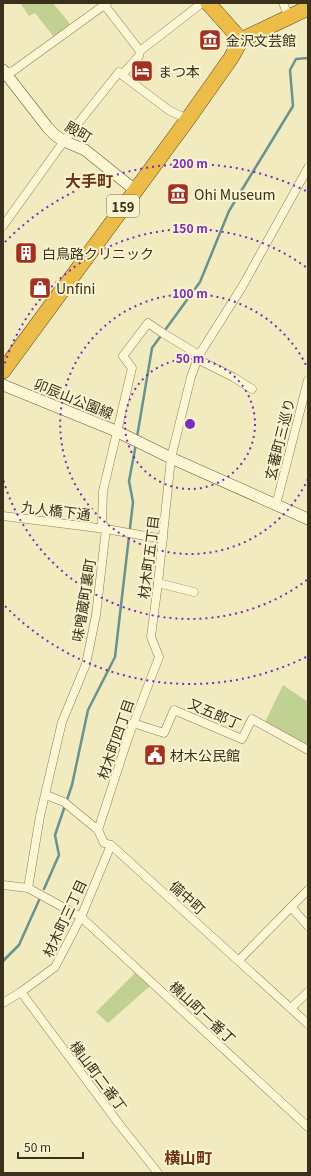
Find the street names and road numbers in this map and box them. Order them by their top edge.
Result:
street label: 殿町 [62,115,96,147]
road number: 159 [107,195,139,217]
street label: 卯辰山公園線 [31,373,117,423]
street label: 玄蕃町三巡り [259,396,299,482]
street label: 九人橋下通 [20,496,92,524]
street label: 材木町五丁目 [133,514,163,600]
street label: 味噌蔵町裏町 [67,557,99,643]
street label: 又五郎丁 [185,693,245,733]
street label: 材木町四丁目 [92,696,138,782]
street label: 材木町三丁目 [37,876,91,960]
street label: 備中町 [166,876,210,918]
street label: 横山町一番丁 [165,976,241,1048]
street label: 横山町二番丁 [66,1036,132,1116]

